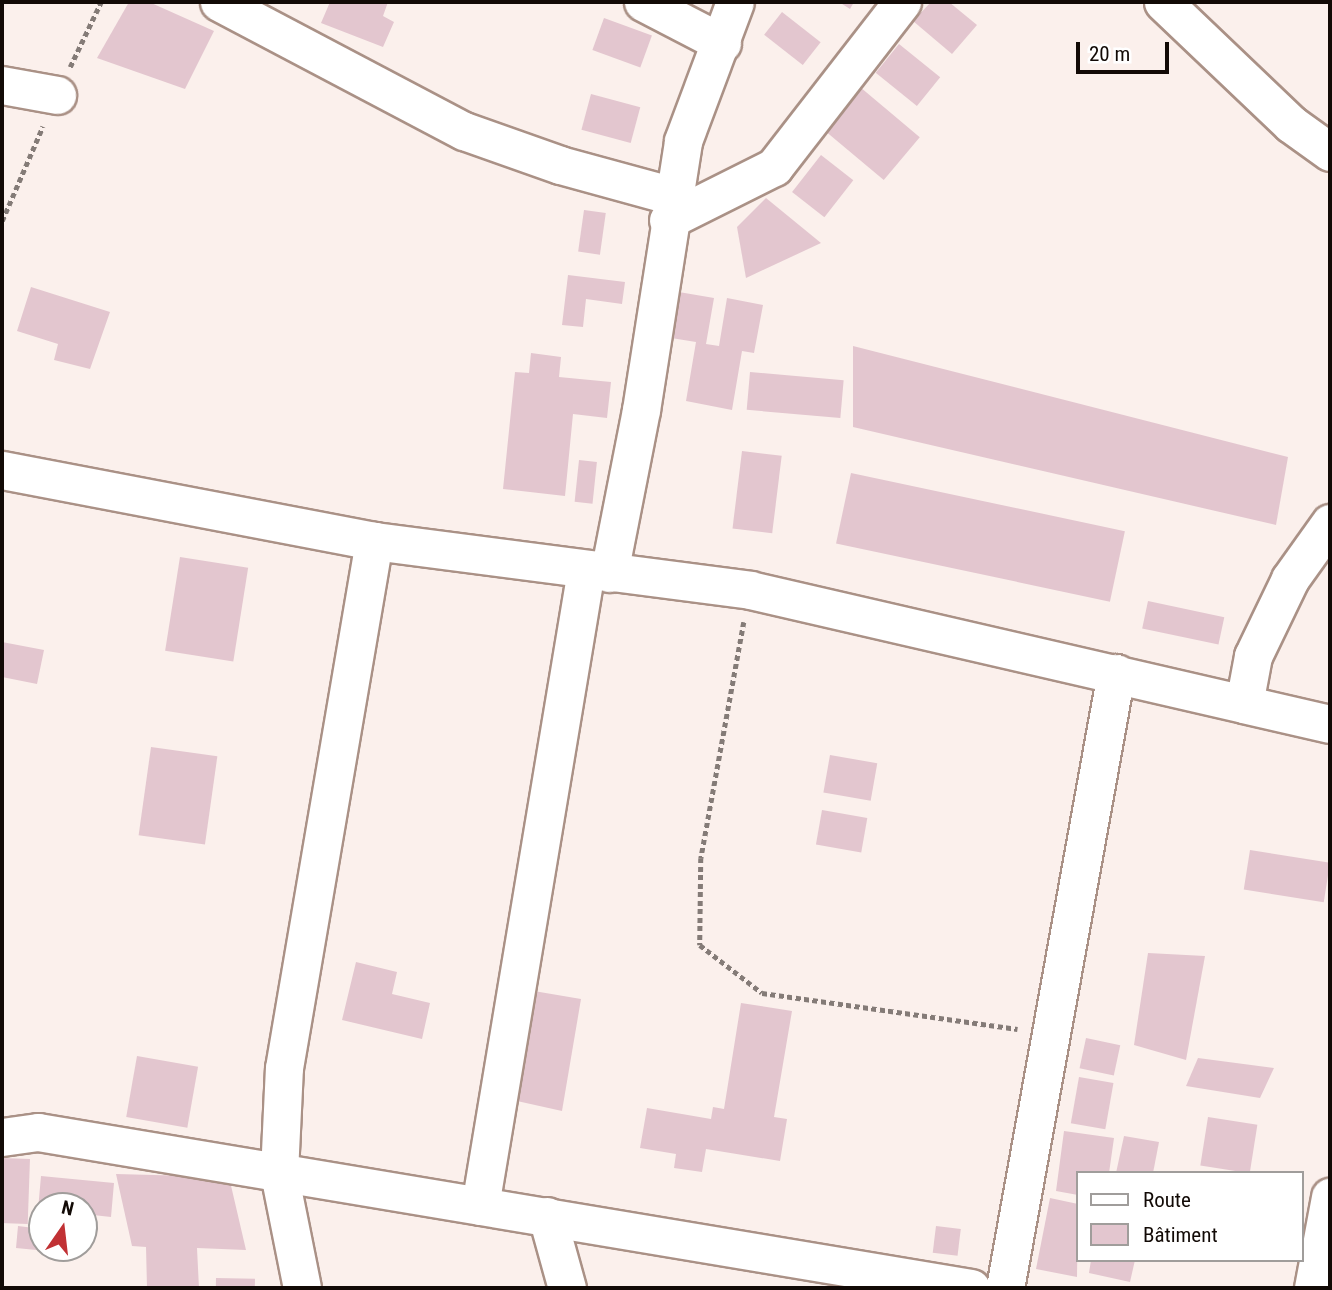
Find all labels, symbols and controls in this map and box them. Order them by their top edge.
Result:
scale bar [1080,28,1173,72]
text: 20 m [1089,42,1130,66]
legend [1076,1171,1304,1262]
text: Route [1143,1188,1191,1212]
north arrow [28,1192,98,1262]
text: N [59,1196,76,1221]
text: Bâtiment [1143,1223,1218,1247]

